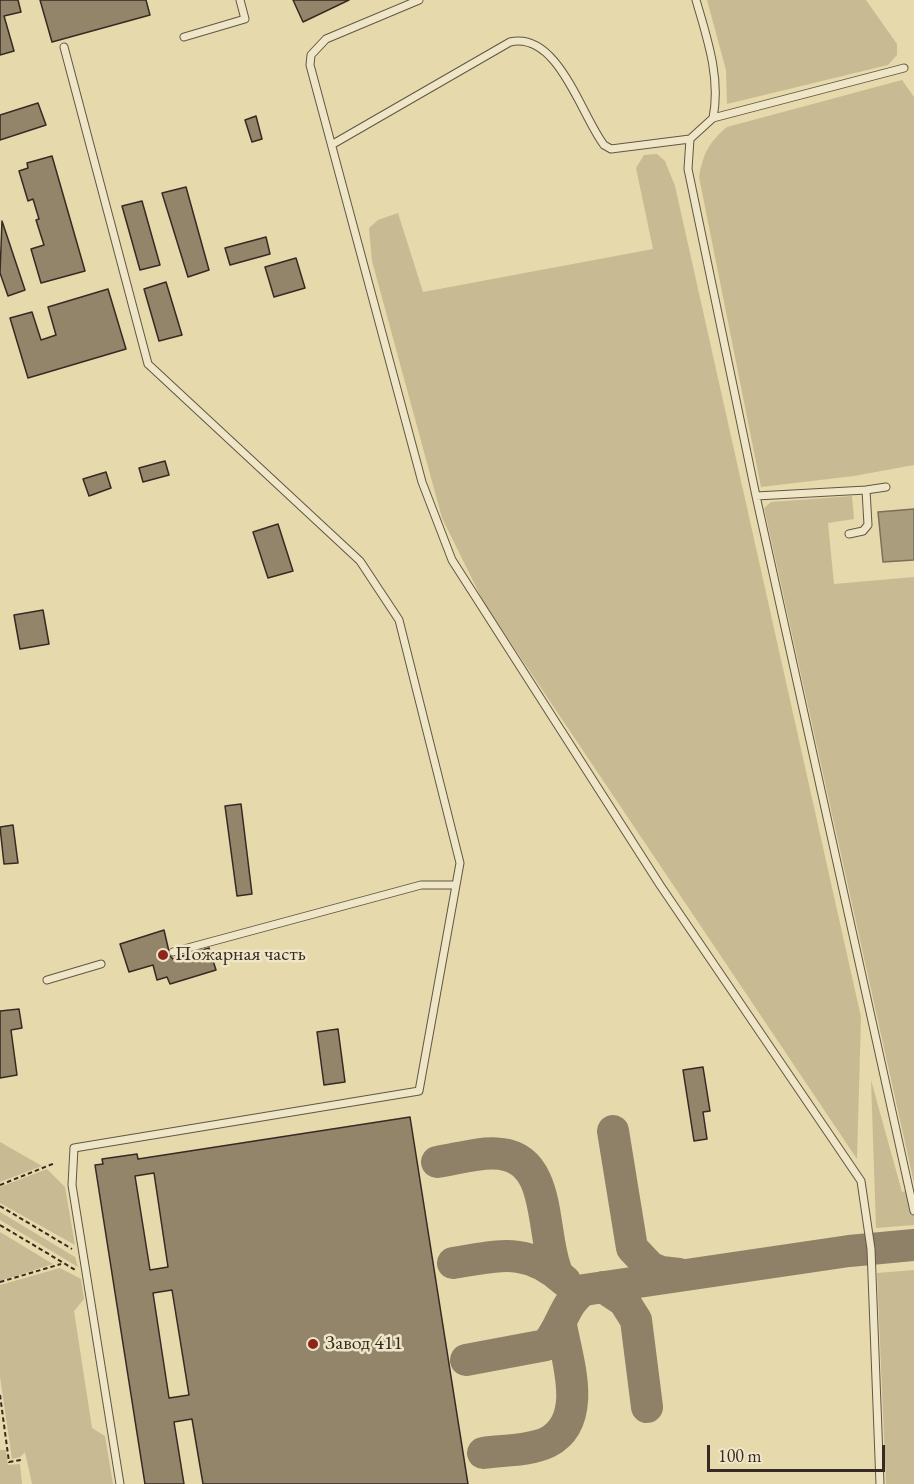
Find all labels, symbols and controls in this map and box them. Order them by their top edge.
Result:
place label: Пожарная часть [175,943,306,967]
marker: Пожарная часть [156,948,170,962]
place label: Завод 411 [325,1332,403,1356]
marker: Завод 411 [306,1337,320,1351]
scale bar [710,1433,888,1471]
text: 100 m [718,1444,762,1467]

